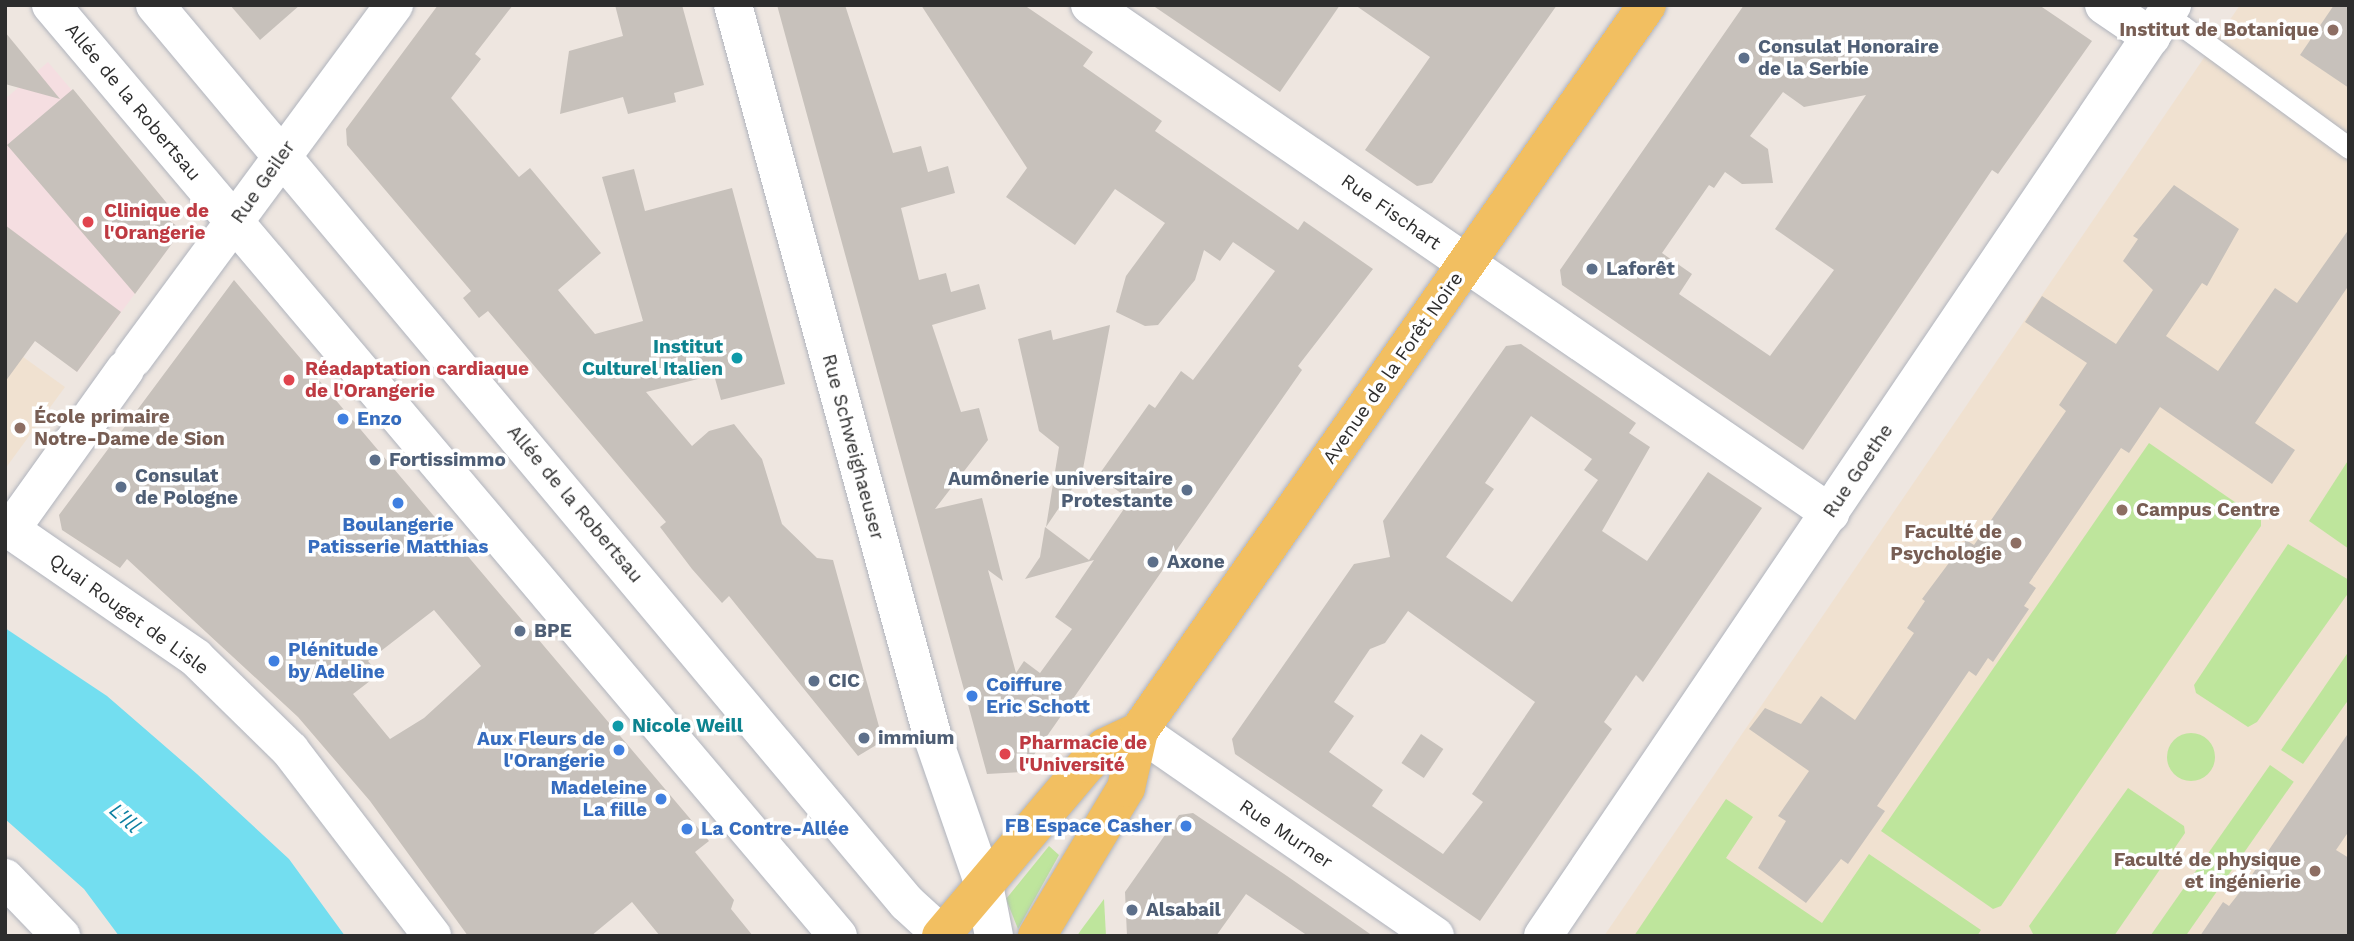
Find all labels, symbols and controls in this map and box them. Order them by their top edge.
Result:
street label: Allée de la Robertsau [60,18,206,186]
place label: Institut de Botanique [2119,19,2319,41]
marker: Institut de Botanique [2325,22,2341,38]
place label: Consulat Honoraire de la Serbie [1758,36,1939,80]
marker: Consulat Honoraire de la Serbie [1736,50,1752,66]
street label: Rue Geiler [226,136,300,228]
street label: Rue Fischart [1337,169,1445,255]
place label: Clinique de l'Orangerie [104,200,209,244]
marker: Clinique de l'Orangerie [78,212,98,232]
place label: Laforêt [1606,258,1675,280]
marker: Laforêt [1584,261,1600,277]
street label: Avenue de la Forêt Noire [1318,268,1468,468]
place label: Institut Culturel Italien [582,336,723,380]
marker: Institut Culturel Italien [729,350,745,366]
street label: Rue Schweighaeuser [817,351,889,543]
place label: Réadaptation cardiaque de l'Orangerie [305,358,529,402]
marker: Réadaptation cardiaque de l'Orangerie [279,370,299,390]
place label: École primaire Notre-Dame de Sion [34,406,225,450]
place label: Enzo [357,408,402,430]
marker: Enzo [335,411,351,427]
marker: École primaire Notre-Dame de Sion [12,420,28,436]
street label: Allée de la Robertsau [502,420,648,588]
street label: Rue Goethe [1818,420,1898,522]
place label: Fortissimmo [389,449,506,471]
marker: Fortissimmo [367,452,383,468]
place label: Consulat de Pologne [135,465,238,509]
place label: Aumônerie universitaire Protestante [948,468,1173,512]
marker: Consulat de Pologne [113,479,129,495]
marker: Aumônerie universitaire Protestante [1179,482,1195,498]
marker: Boulangerie Patisserie Matthias [390,495,406,511]
place label: Campus Centre [2136,499,2280,521]
marker: Campus Centre [2114,502,2130,518]
place label: Boulangerie Patisserie Matthias [308,514,488,558]
place label: Faculté de Psychologie [1890,521,2002,565]
marker: Faculté de Psychologie [2008,535,2024,551]
street label: Quai Rouget de Lisle [45,549,213,679]
place label: Axone [1167,551,1225,573]
marker: Axone [1145,554,1161,570]
place label: BPE [534,620,572,642]
marker: BPE [512,623,528,639]
place label: Plénitude by Adeline [288,639,386,683]
marker: Plénitude by Adeline [266,653,282,669]
place label: CIC [828,670,860,692]
marker: CIC [806,673,822,689]
place label: Coiffure Eric Schott [986,674,1090,718]
marker: Coiffure Eric Schott [964,688,980,704]
place label: Nicole Weill [632,715,743,737]
marker: Nicole Weill [610,718,626,734]
place label: immium [878,727,954,749]
place label: Aux Fleurs de l'Orangerie [477,728,605,772]
marker: immium [856,730,872,746]
place label: Pharmacie de l'Université [1019,732,1147,776]
marker: Aux Fleurs de l'Orangerie [611,742,627,758]
marker: Pharmacie de l'Université [997,746,1013,762]
place label: Madeleine La fille [550,777,647,821]
marker: Madeleine La fille [653,791,669,807]
street label: Rue Murner [1235,794,1337,874]
water label: L'Ill [104,797,146,839]
place label: FB Espace Casher [1005,815,1172,837]
place label: La Contre-Allée [701,818,849,840]
marker: FB Espace Casher [1178,818,1194,834]
marker: La Contre-Allée [679,821,695,837]
place label: Faculté de physique et ingénierie [2114,849,2301,893]
marker: Faculté de physique et ingénierie [2307,863,2323,879]
place label: Alsabail [1146,899,1221,921]
marker: Alsabail [1124,902,1140,918]

